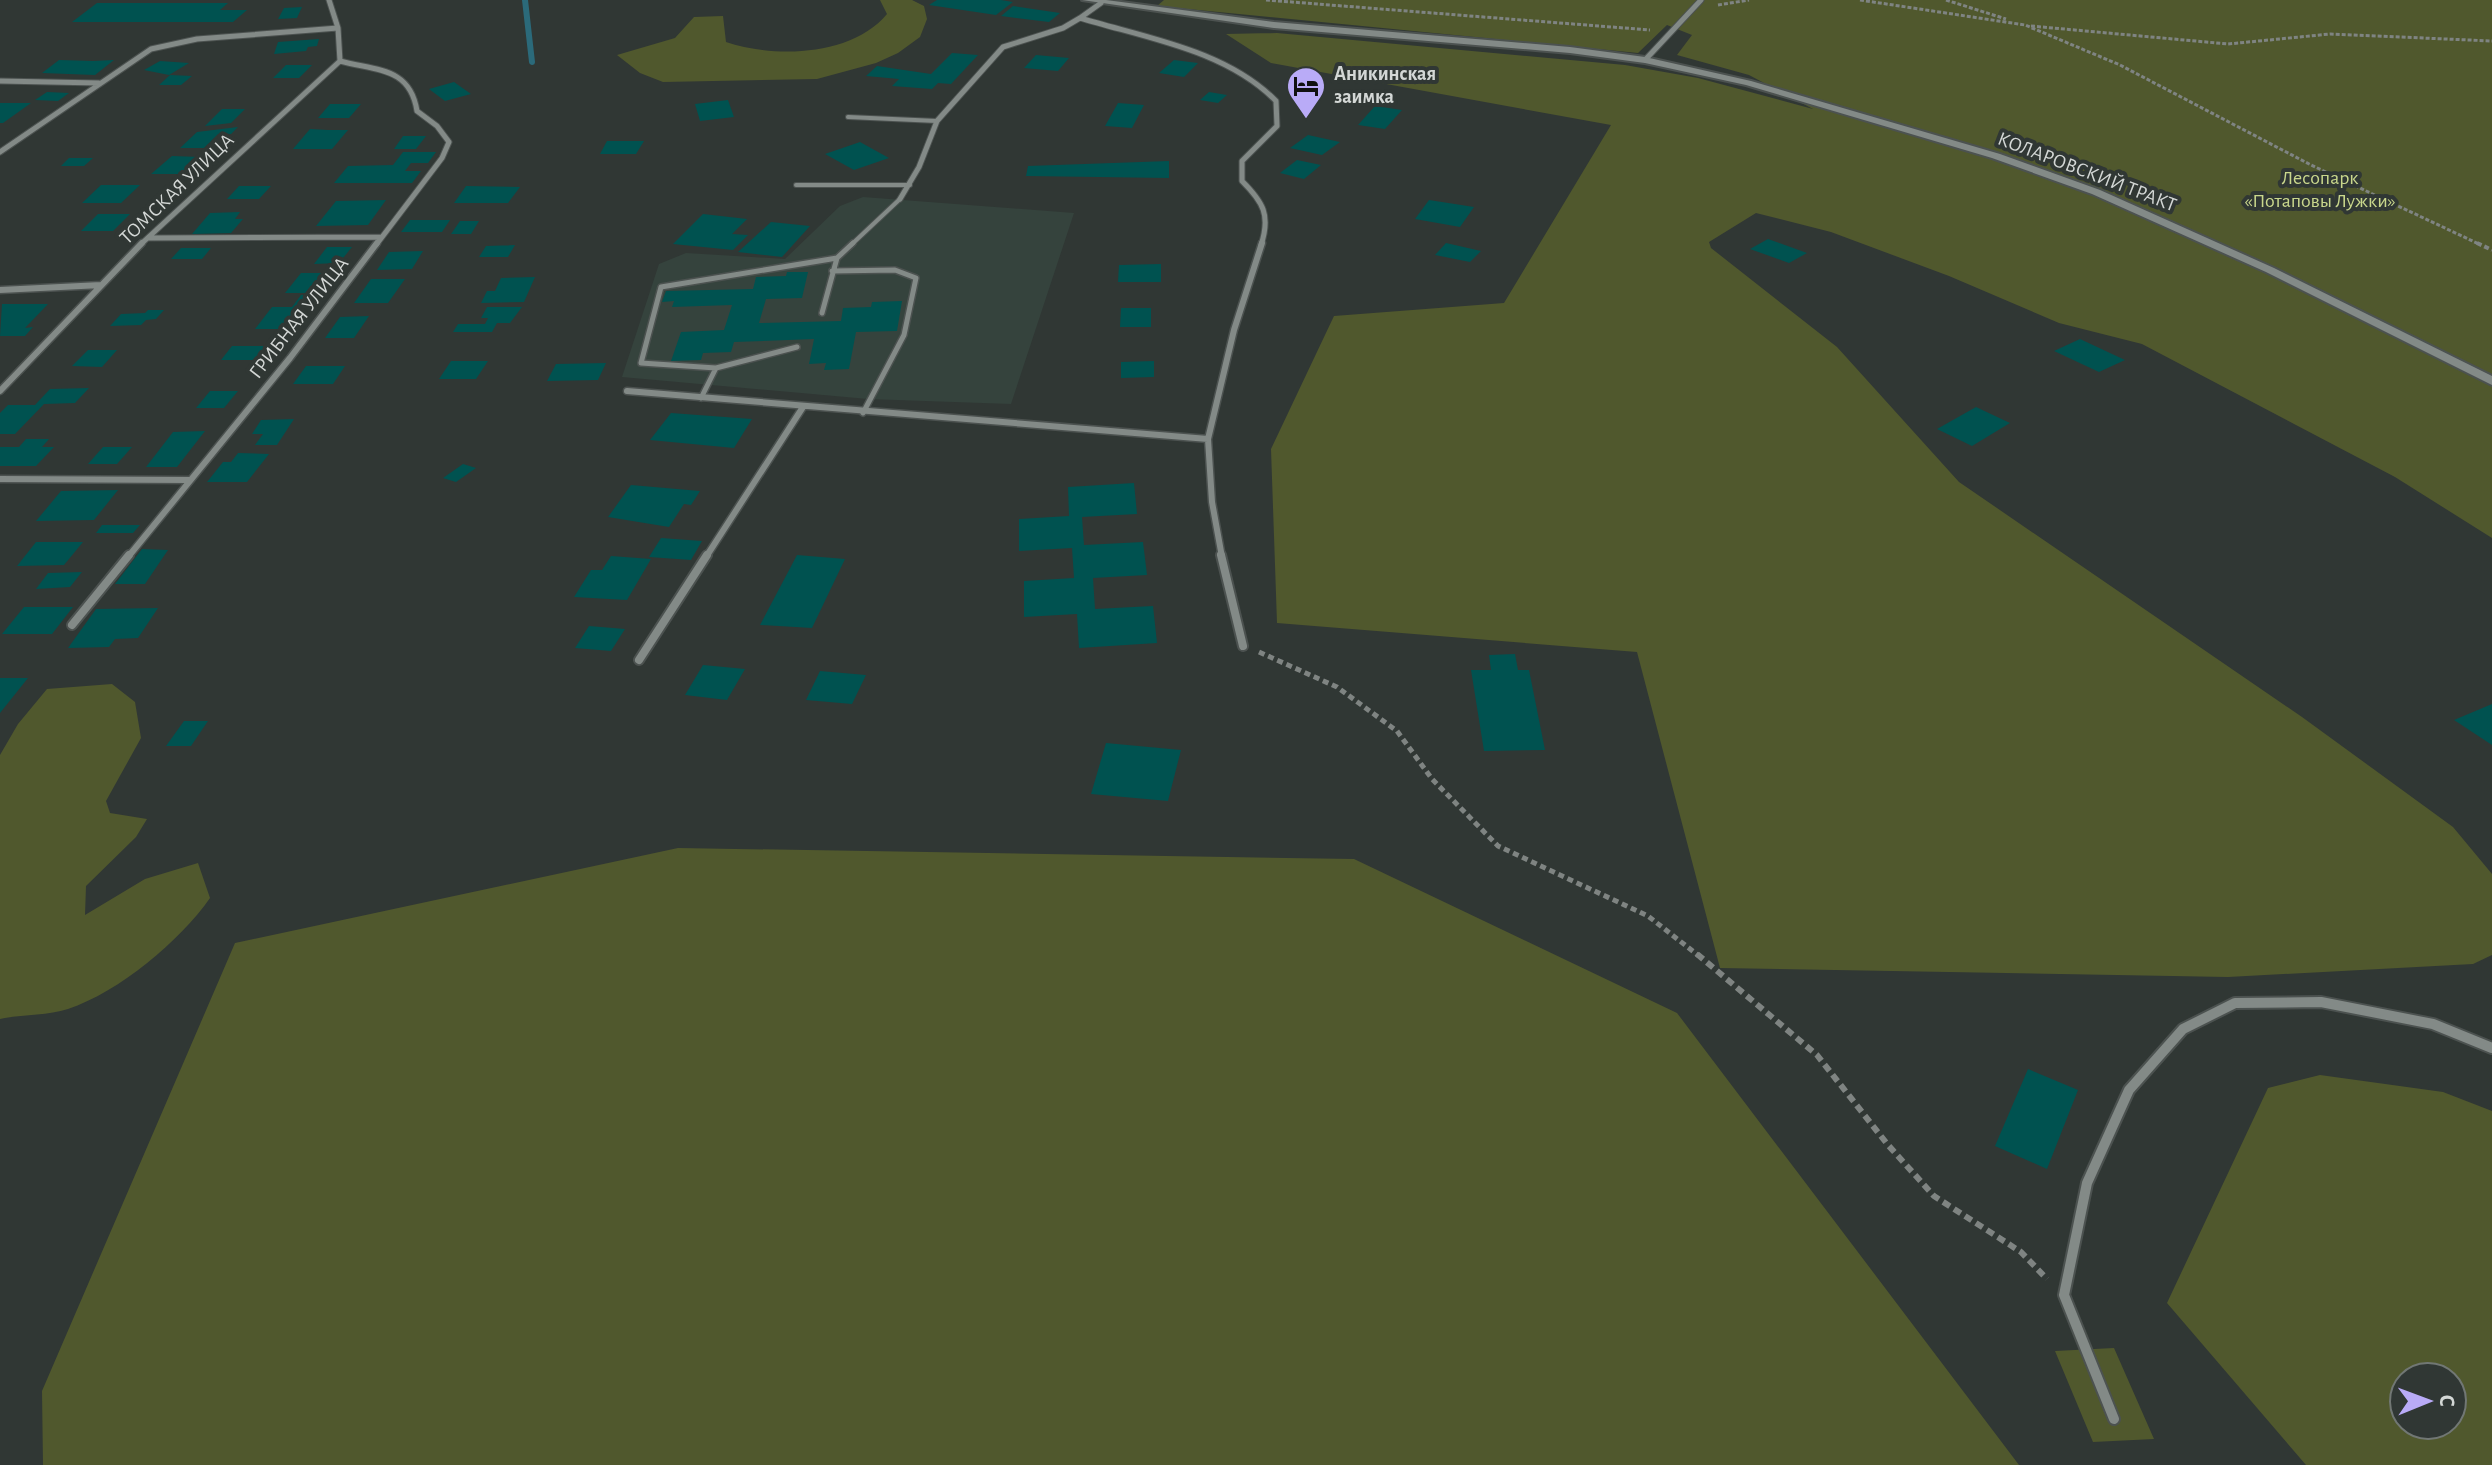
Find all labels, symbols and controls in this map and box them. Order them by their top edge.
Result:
place label: Аникинская заимка [1334,64,1436,107]
hotel icon: Аникинская заимка [1285,65,1327,120]
street label: КОЛАРОВСКИЙ ТРАКТ [1995,129,2180,216]
street label: ТОМСКАЯ УЛИЦА [116,130,238,248]
park label: Лесопарк «Потаповы Лужки» [2244,168,2396,211]
street label: ГРИБНАЯ УЛИЦА [246,253,353,382]
north arrow [2388,1361,2468,1441]
text: С [2436,1394,2458,1407]

